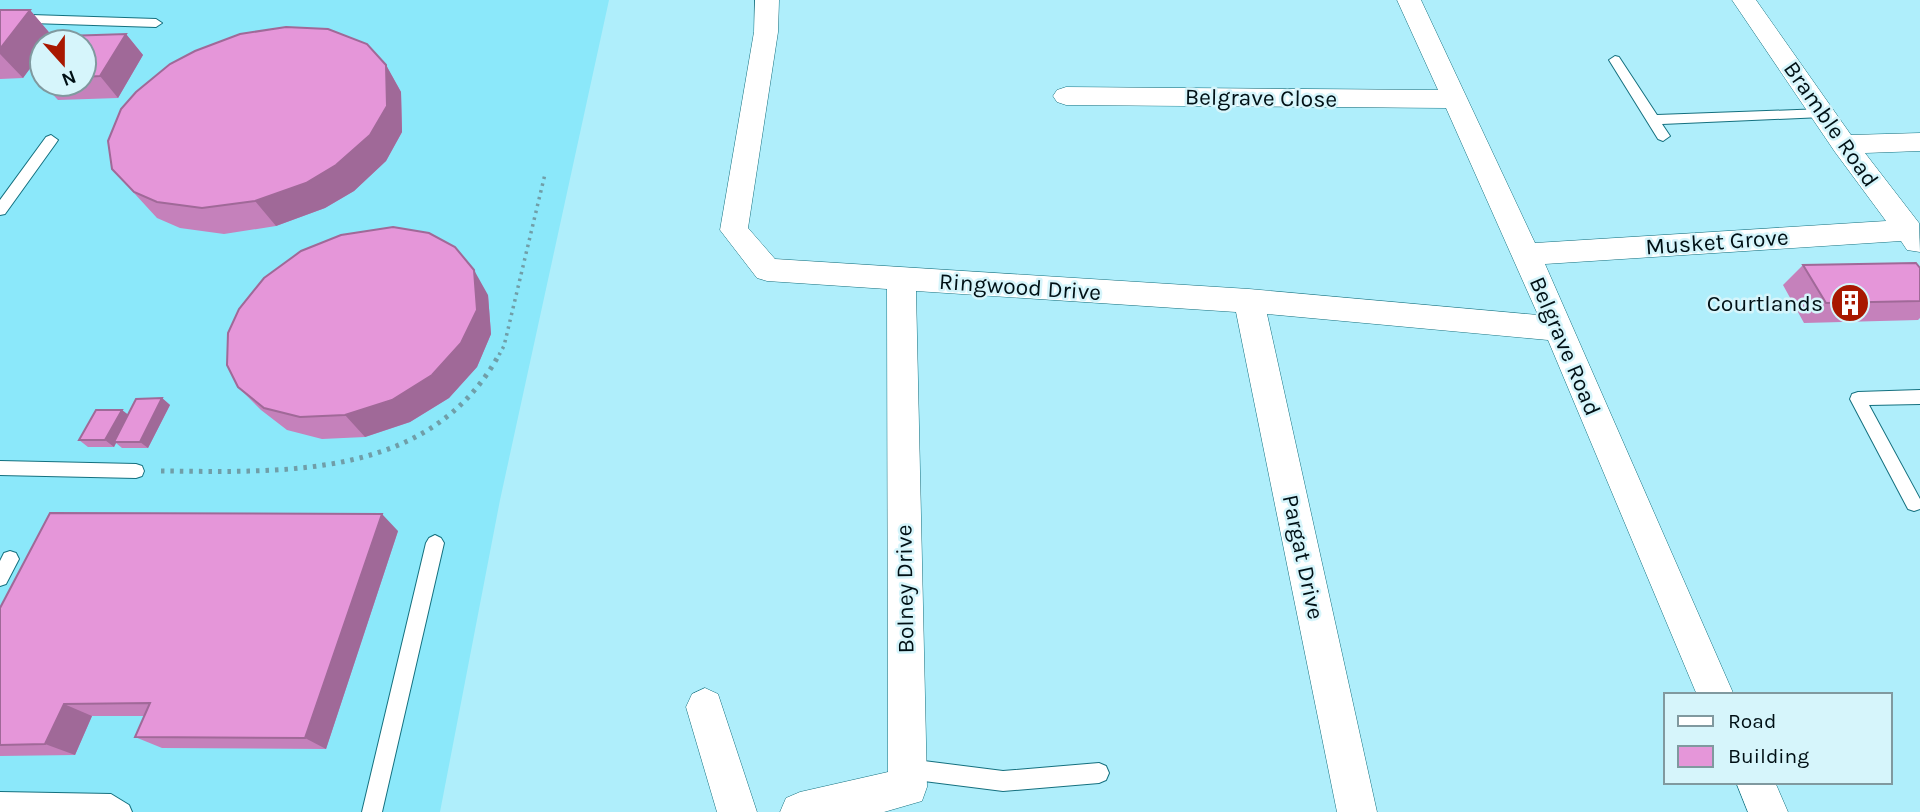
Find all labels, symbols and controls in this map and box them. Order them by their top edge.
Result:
north arrow [28,28,98,98]
street label: Bramble Road [1778,56,1884,192]
text: N [58,65,79,91]
street label: Belgrave Close [1185,83,1337,113]
street label: Musket Grove [1645,224,1789,260]
street label: Ringwood Drive [938,268,1102,306]
street label: Belgrave Road [1524,272,1606,420]
building icon: Courtlands [1829,282,1871,324]
place label: Courtlands [1707,290,1823,317]
street label: Pargat Drive [1277,492,1329,622]
street label: Bolney Drive [890,524,920,654]
legend [1664,693,1892,784]
text: Road [1728,709,1776,733]
text: Building [1728,744,1809,768]

